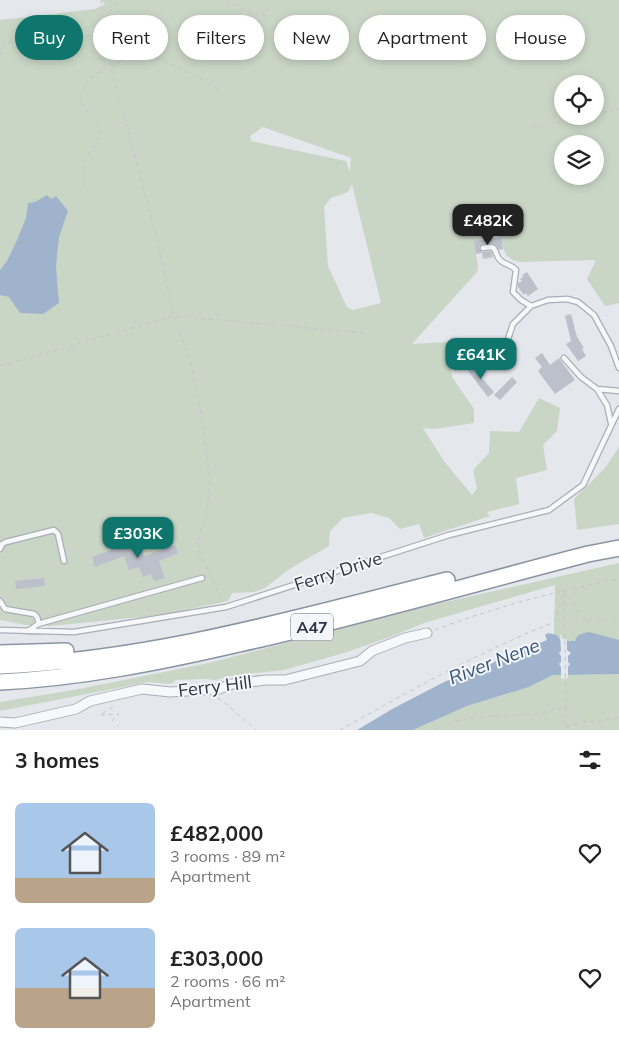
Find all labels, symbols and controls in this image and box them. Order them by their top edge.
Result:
chip: Buy [15,15,83,60]
chip: Rent [93,15,168,60]
chip: Filters [178,15,264,60]
chip: New [274,15,349,60]
chip: Apartment [359,15,486,60]
chip: House [496,15,585,60]
map controls [554,75,604,185]
button: locate [554,75,604,125]
button: layers [554,135,604,185]
pin: £482K [453,204,523,246]
text: £482K [463,210,513,230]
pin: £641K [446,338,516,380]
text: £641K [456,344,506,364]
pin: £303K [103,516,173,559]
text: £303K [113,523,163,543]
street label: Ferry Drive [291,546,385,596]
road number: A47 [291,614,333,640]
water label: River Nene [445,633,543,689]
street label: Ferry Hill [177,670,253,702]
icon: filters [576,746,604,774]
text: 3 homes [15,747,99,773]
text: £482,000 [170,820,263,846]
icon: home [55,823,115,883]
icon: heart [576,839,604,867]
text: 3 rooms · 89 m² [170,846,285,866]
text: Apartment [170,866,251,886]
text: £303,000 [170,945,263,971]
icon: home [55,948,115,1008]
icon: heart [576,964,604,992]
text: 2 rooms · 66 m² [170,971,285,991]
text: Apartment [170,991,251,1011]

